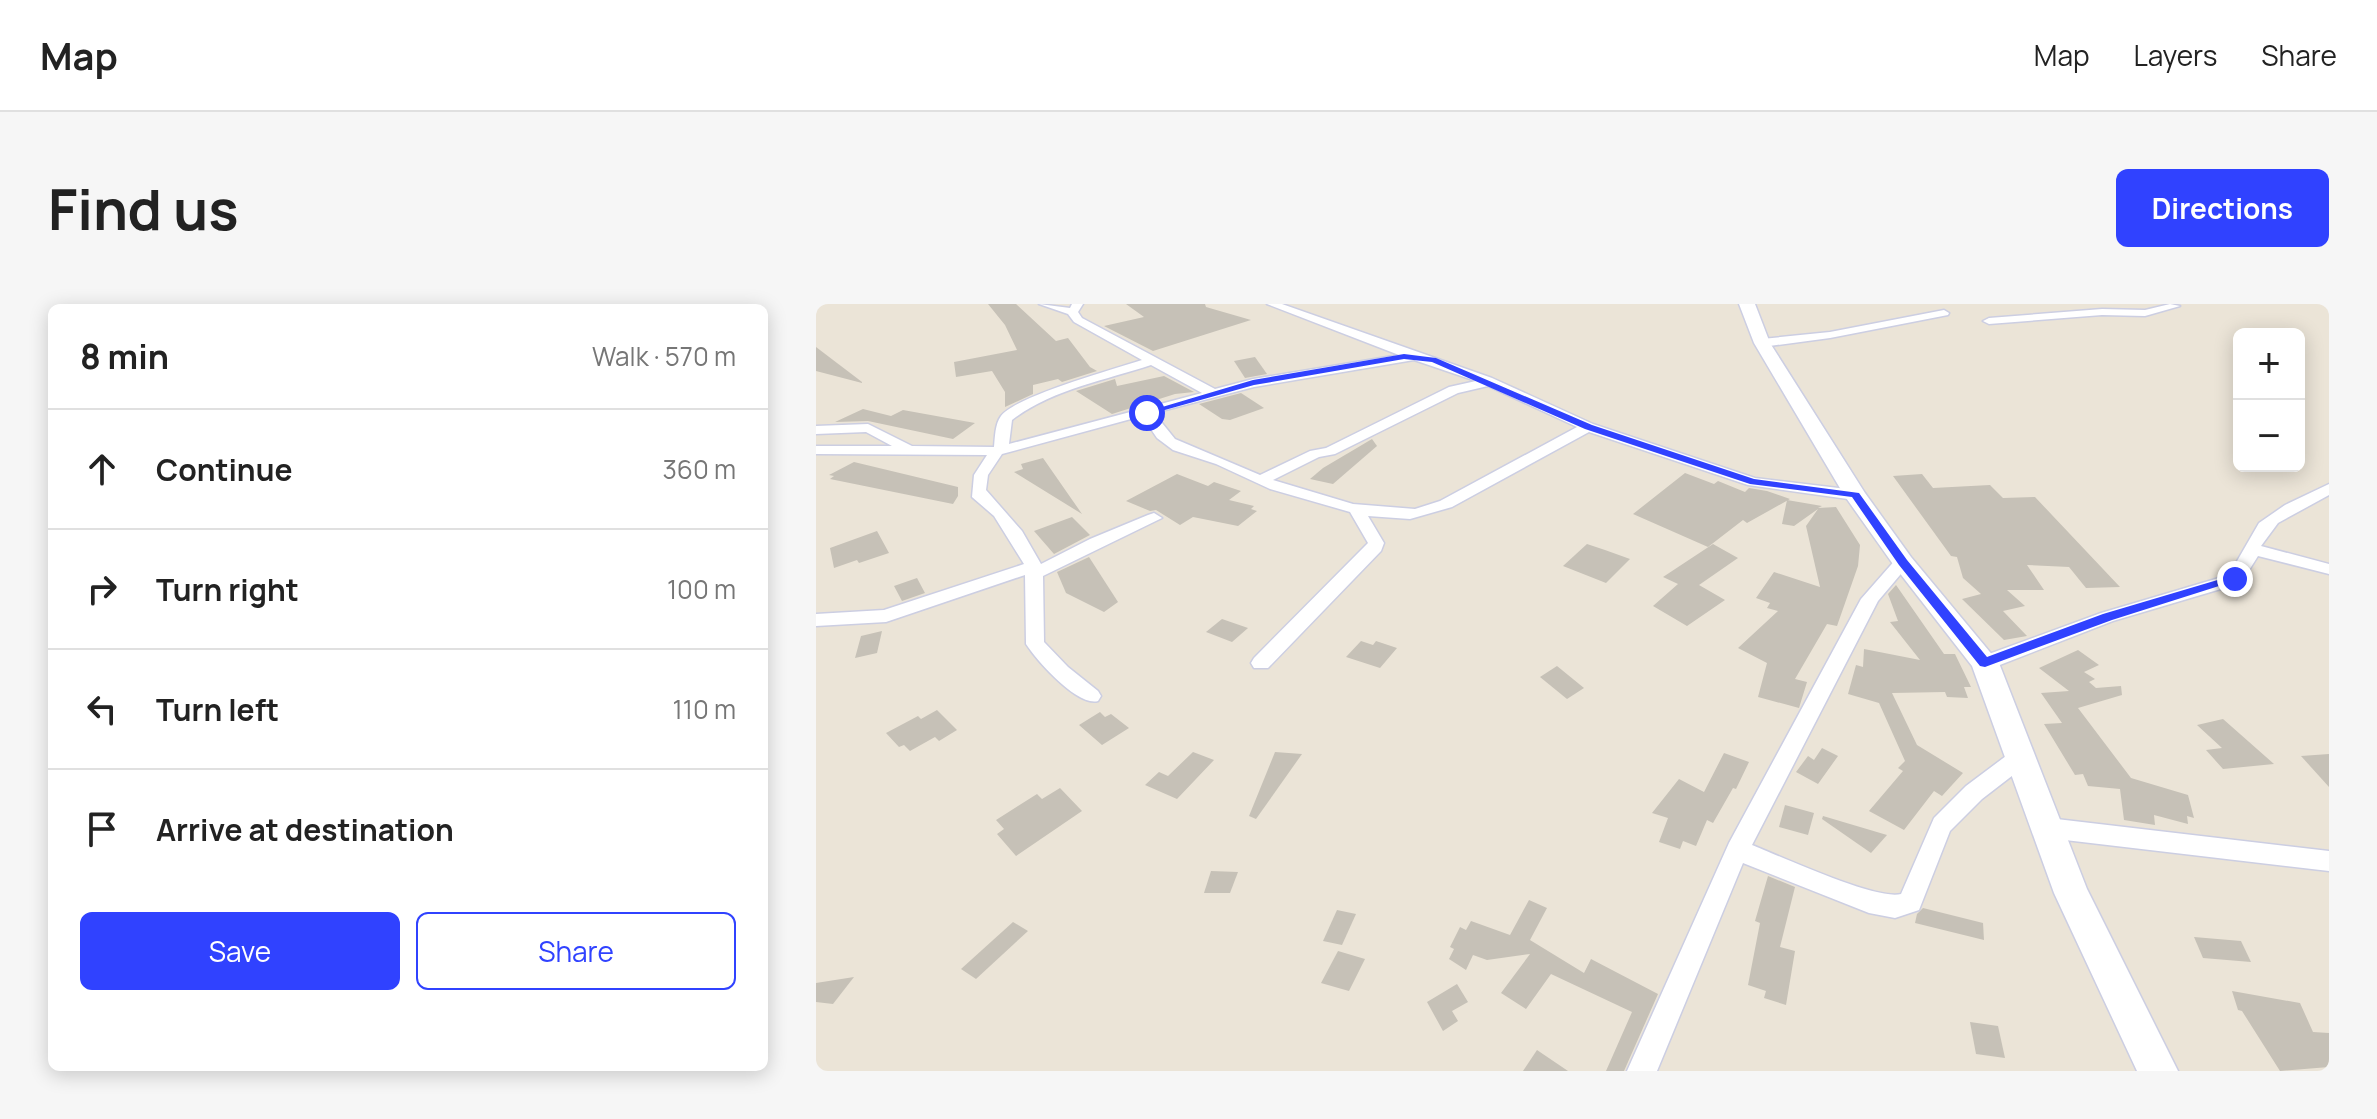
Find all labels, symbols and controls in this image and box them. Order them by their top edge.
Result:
text: Map [40,29,118,81]
text: Map [2034,36,2090,74]
text: Layers [2134,36,2217,74]
text: Share [2261,36,2337,74]
button: Directions [2116,169,2329,247]
text: Find us [48,170,239,247]
map controls [2233,328,2305,472]
button: + [2233,328,2305,400]
text: 8 min [80,333,169,379]
text: Walk · 570 m [592,338,736,374]
route start [1129,395,1165,431]
button: − [2233,400,2305,472]
icon: ahead [80,447,124,491]
text: Continue [156,449,292,490]
text: 360 m [662,451,736,487]
route end [2217,561,2253,597]
icon: right [80,567,124,611]
text: Turn right [156,569,299,610]
text: 100 m [667,571,736,607]
icon: left [80,687,124,731]
text: Turn left [156,689,279,730]
text: 110 m [673,691,736,727]
icon: arrive [80,807,124,851]
text: Arrive at destination [156,809,454,850]
button: Save [80,912,400,990]
button: Share [416,912,736,990]

